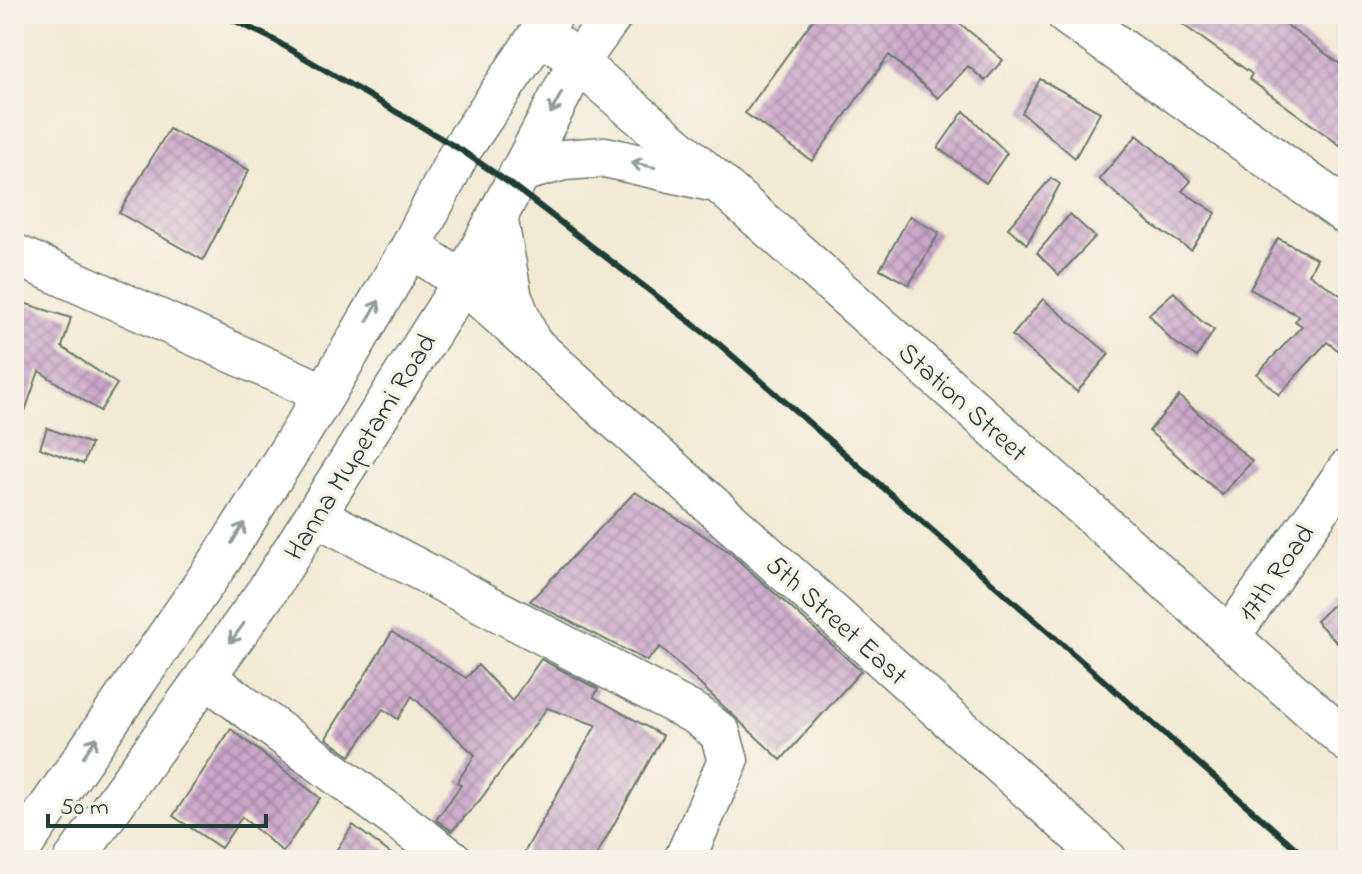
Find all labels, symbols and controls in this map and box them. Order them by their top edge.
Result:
one-way arrow [548,91,563,115]
one-way arrow [631,157,657,172]
one-way arrow [365,300,381,323]
street label: Hanna Mupetami Road [275,326,449,569]
street label: Station Street [887,334,1036,473]
street label: 17th Road [1229,517,1327,631]
one-way arrow [230,522,246,545]
street label: 5th Street East [755,546,916,697]
one-way arrow [229,622,246,643]
one-way arrow [82,737,98,759]
scale bar [48,778,266,828]
text: 50 m [60,791,109,826]

